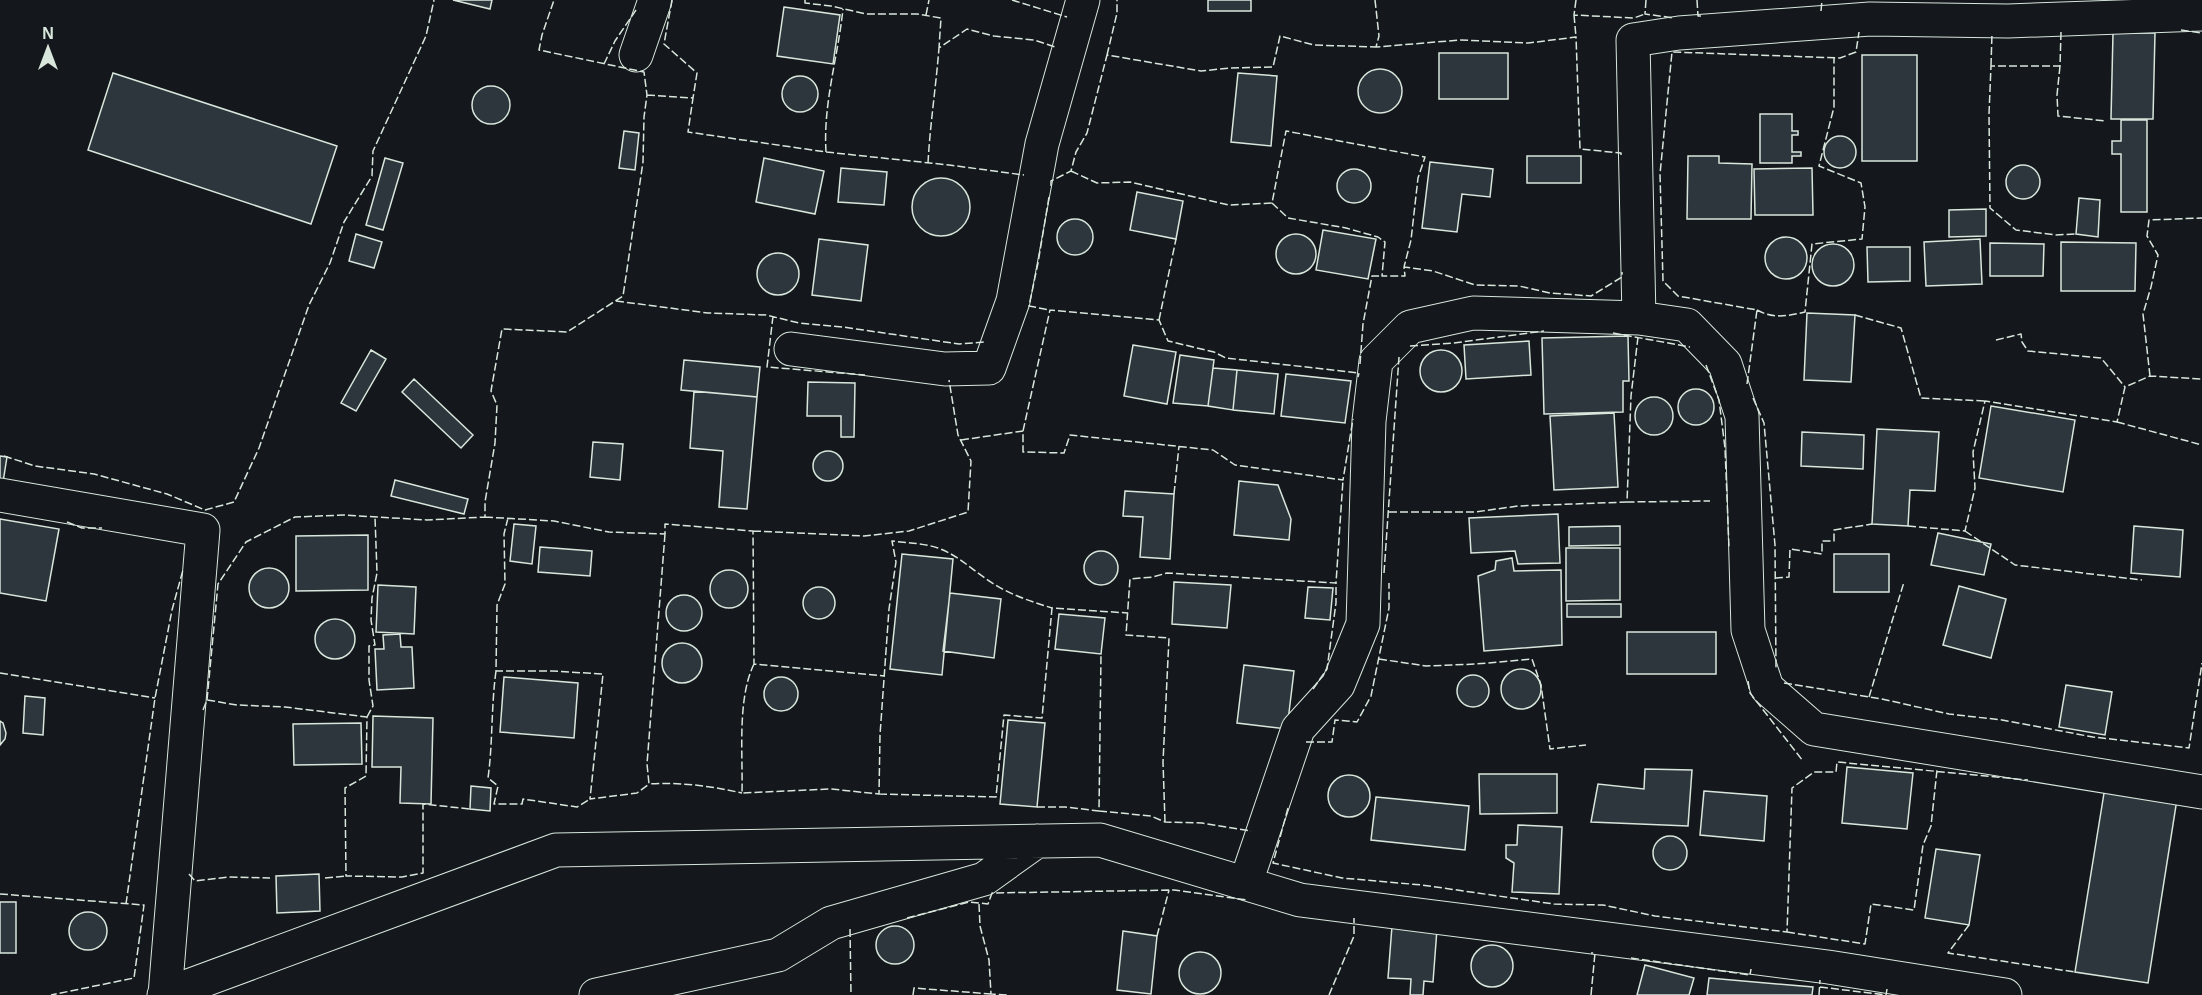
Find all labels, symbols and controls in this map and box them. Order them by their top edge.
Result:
north arrow [18,18,78,78]
text: N [42,25,54,42]

